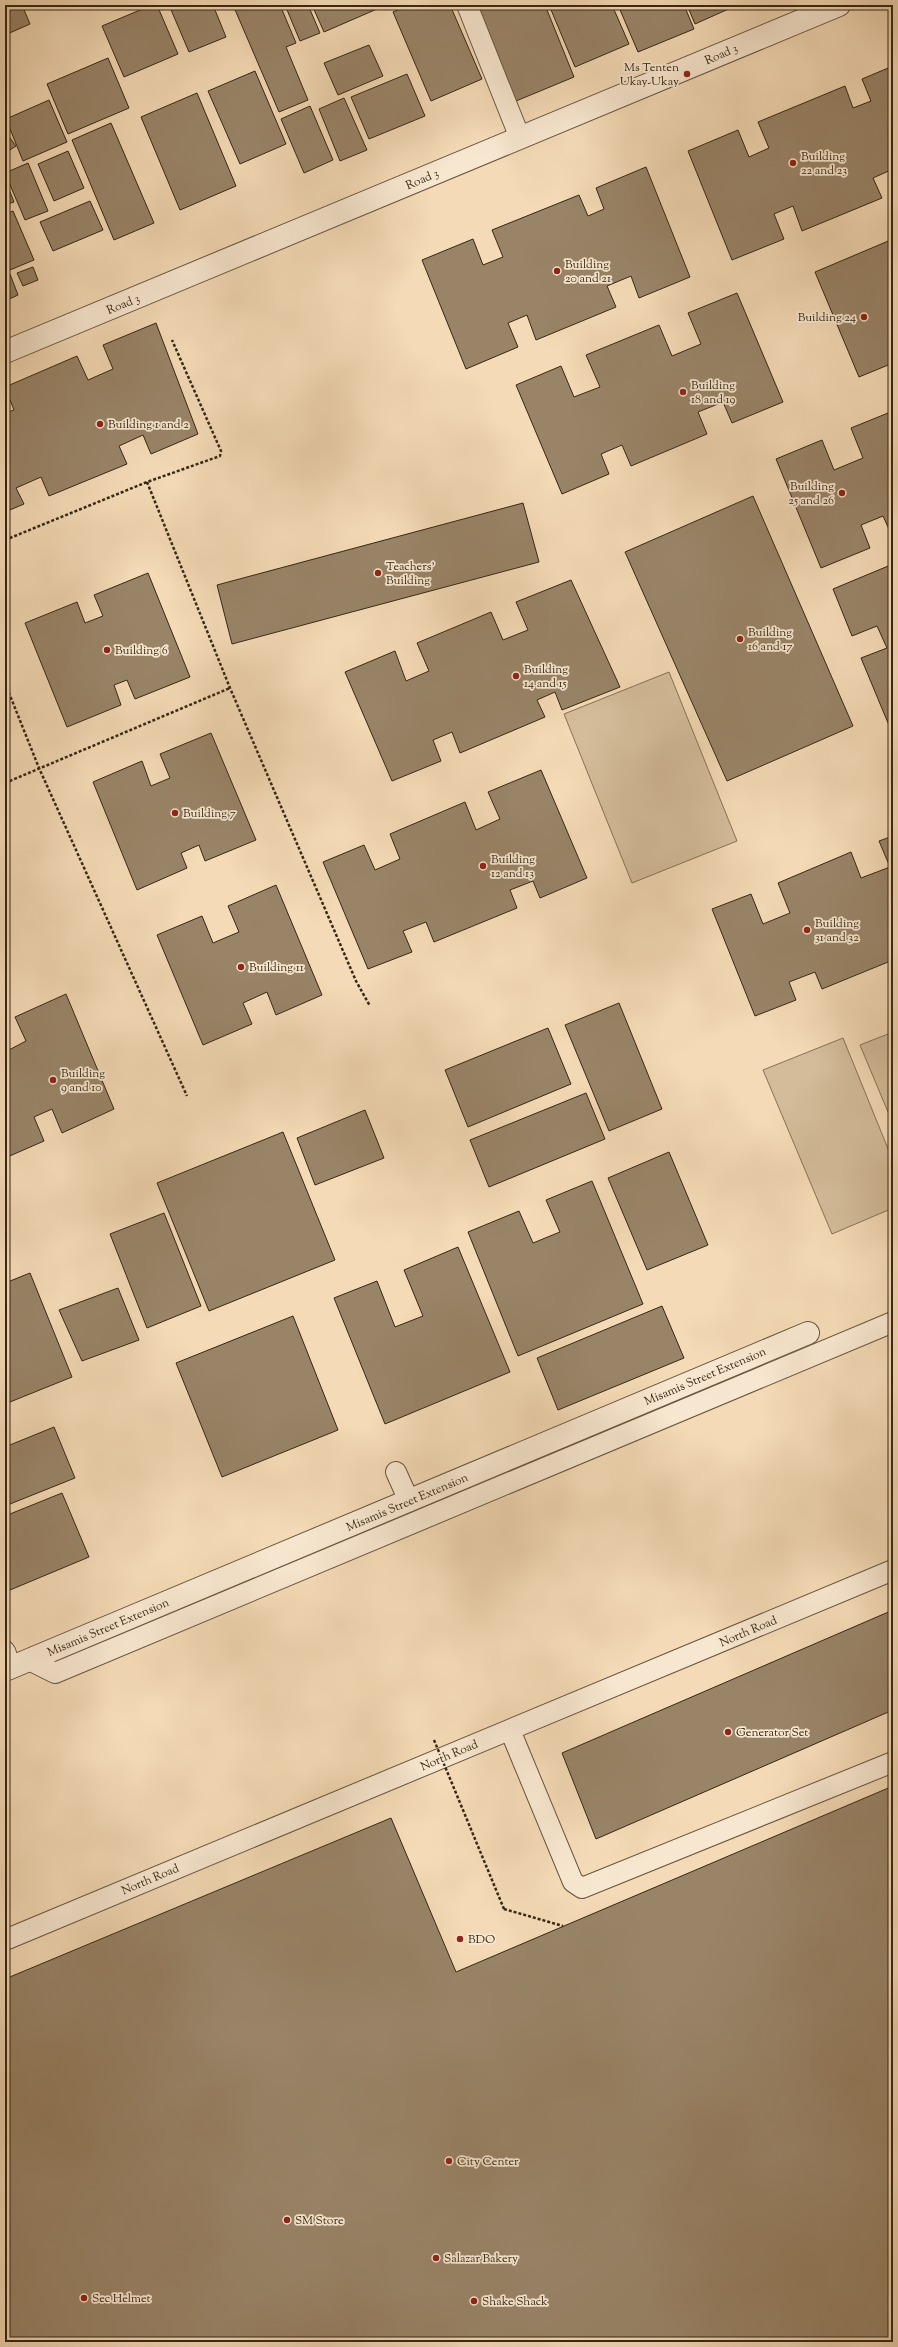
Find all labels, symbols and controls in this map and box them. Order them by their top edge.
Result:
street label: Road 3 [702,40,741,70]
place label: Ms Tenten Ukay-Ukay [620,59,679,91]
marker: Ms Tenten Ukay-Ukay [682,69,692,79]
place label: Building 22 and 23 [801,148,847,180]
marker: Building 22 and 23 [788,158,798,168]
street label: Road 3 [403,165,442,195]
place label: Building 20 and 21 [565,256,611,288]
marker: Building 20 and 21 [552,266,562,276]
street label: Road 3 [104,290,143,320]
place label: Building 24 [798,309,856,327]
marker: Building 24 [859,312,869,322]
place label: Building 18 and 19 [691,377,735,409]
marker: Building 18 and 19 [678,387,688,397]
place label: Building 1 and 2 [108,416,189,434]
marker: Building 1 and 2 [95,419,105,429]
place label: Building 25 and 26 [788,478,834,510]
marker: Building 25 and 26 [837,488,847,498]
place label: Teachers' Building [386,558,435,590]
marker: Teachers' Building [373,568,383,578]
place label: Building 16 and 17 [748,624,793,656]
marker: Building 16 and 17 [735,634,745,644]
place label: Building 6 [115,642,168,660]
marker: Building 6 [102,645,112,655]
place label: Building 14 and 15 [524,661,568,693]
marker: Building 14 and 15 [511,671,521,681]
place label: Building 7 [183,805,236,823]
marker: Building 7 [170,808,180,818]
place label: Building 12 and 13 [491,851,535,883]
marker: Building 12 and 13 [478,861,488,871]
place label: Building 31 and 32 [815,915,859,947]
marker: Building 31 and 32 [802,925,812,935]
place label: Building 11 [249,959,304,977]
marker: Building 11 [236,962,246,972]
place label: Building 9 and 10 [61,1065,105,1097]
marker: Building 9 and 10 [48,1075,58,1085]
street label: Misamis Street Extension [642,1343,769,1411]
street label: Misamis Street Extension [344,1469,471,1537]
street label: Misamis Street Extension [45,1594,172,1662]
street label: North Road [717,1612,780,1652]
place label: Generator Set [736,1724,808,1742]
marker: Generator Set [723,1727,733,1737]
street label: North Road [418,1736,481,1776]
street label: North Road [119,1860,182,1900]
place label: BDO [468,1931,495,1949]
marker: BDO [455,1934,465,1944]
place label: City Center [457,2153,519,2171]
marker: City Center [444,2156,454,2166]
place label: SM Store [295,2212,344,2230]
marker: SM Store [282,2215,292,2225]
place label: Salazar Bakery [444,2250,518,2268]
marker: Salazar Bakery [431,2253,441,2263]
place label: Sec Helmet [92,2290,151,2308]
marker: Sec Helmet [79,2293,89,2303]
place label: Shake Shack [482,2293,548,2311]
marker: Shake Shack [469,2296,479,2306]

